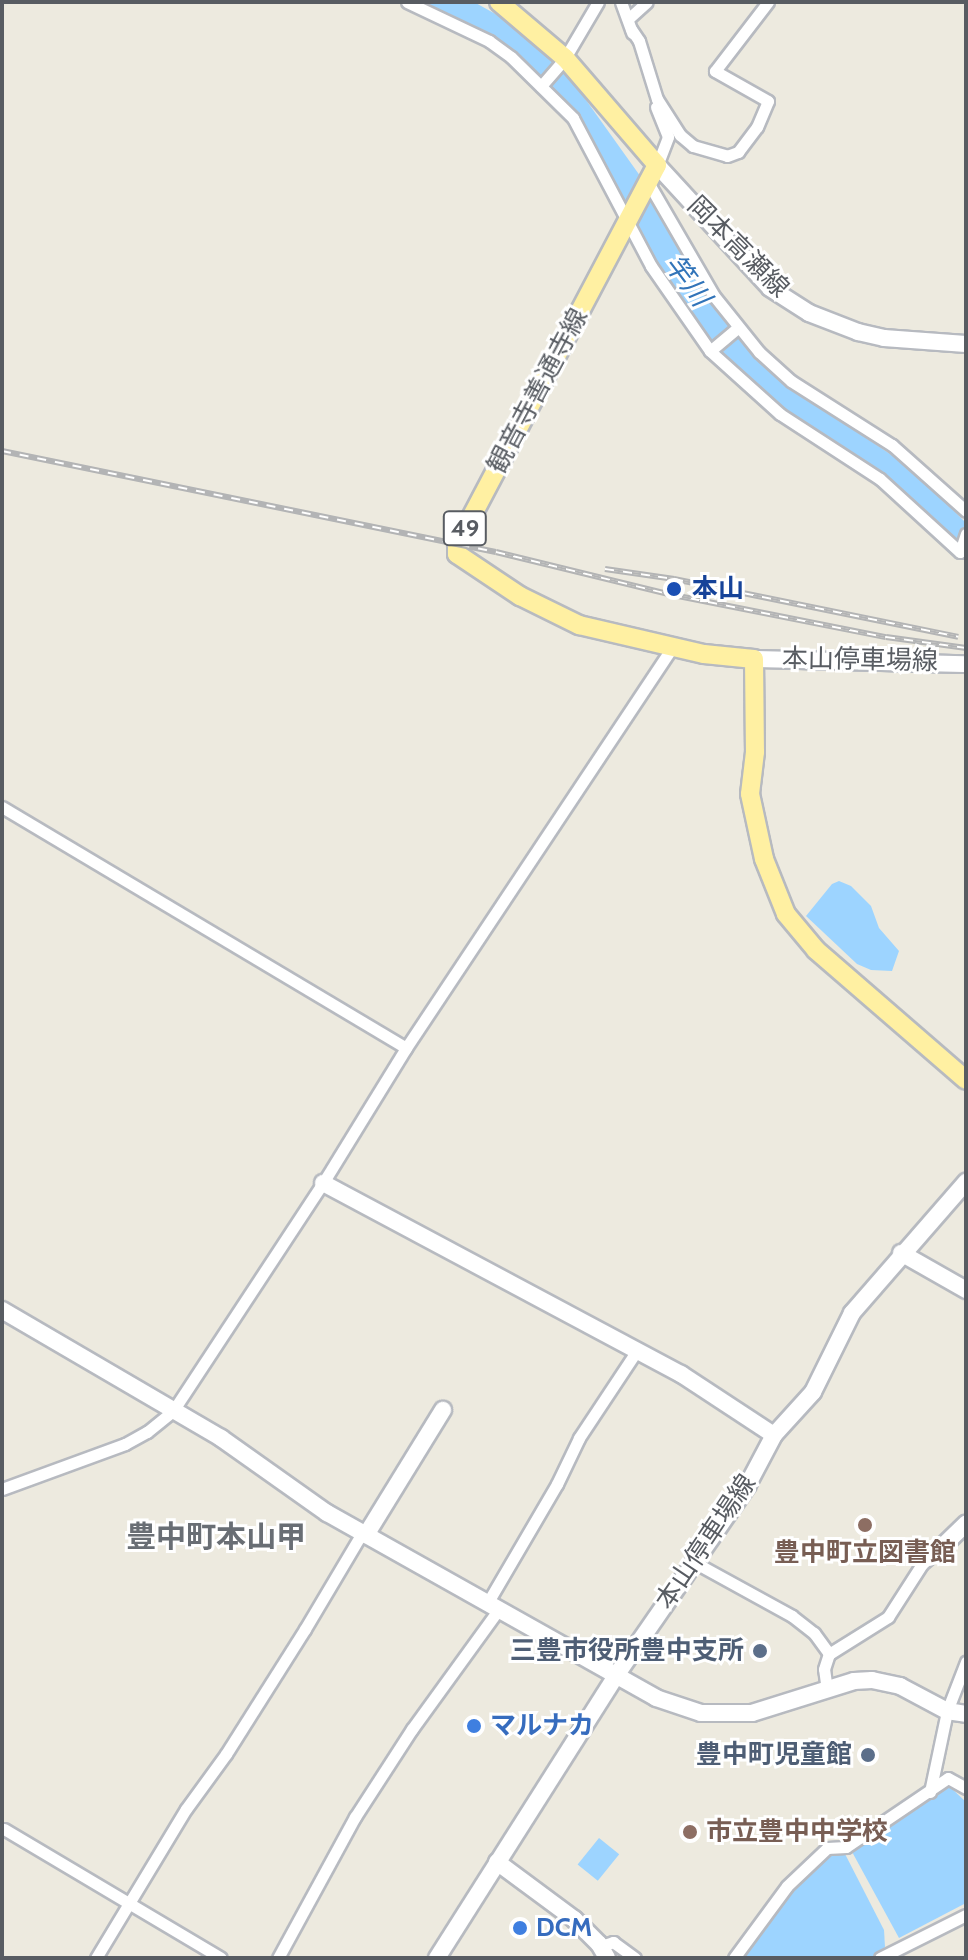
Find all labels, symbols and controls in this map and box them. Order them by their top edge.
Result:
street label: 岡本高瀬線 [681,190,795,304]
water label: 竿川 [658,248,718,312]
street label: 観音寺善通寺線 [482,303,594,479]
road number: 49 [441,508,489,548]
place label: 本山 [692,573,744,605]
marker: 本山 [663,578,685,600]
street label: 本山停車場線 [782,643,938,677]
street label: 本山停車場線 [649,1469,763,1615]
marker: 豊中町立図書館 [856,1516,874,1534]
district label: 豊中町本山甲 [126,1519,306,1555]
place label: 豊中町立図書館 [774,1537,956,1569]
place label: 三豊市役所豊中支所 [510,1635,744,1667]
marker: 三豊市役所豊中支所 [751,1642,769,1660]
place label: マルナカ [490,1710,594,1742]
marker: マルナカ [465,1717,483,1735]
place label: 豊中町児童館 [696,1739,852,1771]
marker: 豊中町児童館 [859,1746,877,1764]
place label: 市立豊中中学校 [706,1816,888,1848]
marker: 市立豊中中学校 [681,1823,699,1841]
place label: DCM [536,1912,592,1944]
marker: DCM [511,1919,529,1937]

